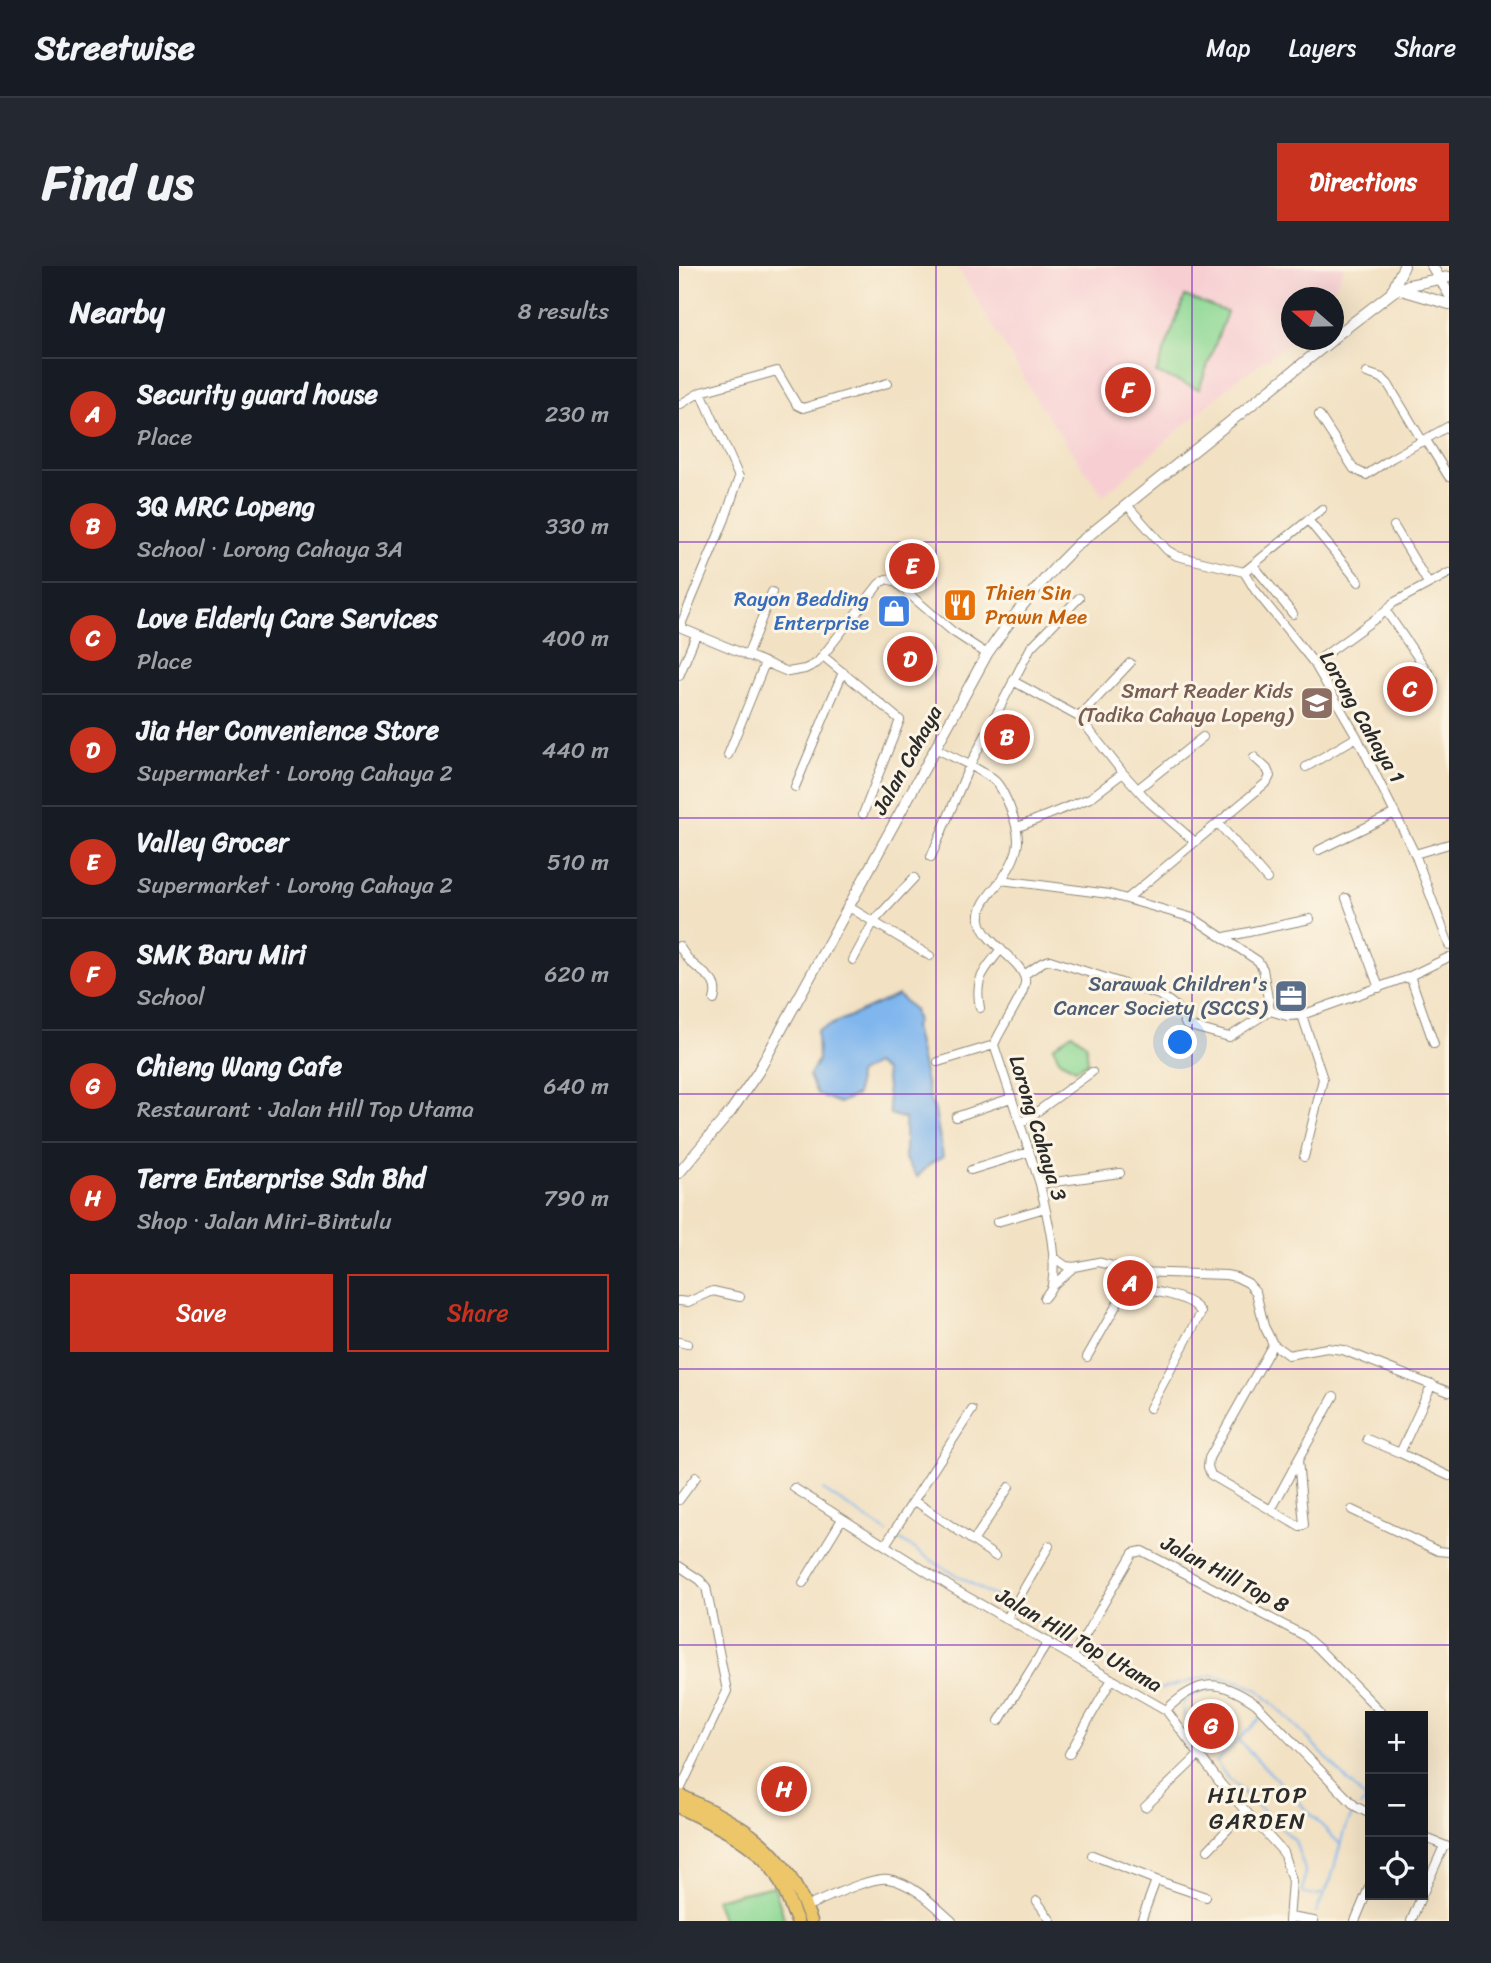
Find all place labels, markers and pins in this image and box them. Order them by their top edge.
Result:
pin: F [1105,364,1151,416]
pin: E [889,540,935,592]
place label: Thien Sin Prawn Mee [985,574,1087,636]
place label: Rayon Bedding Enterprise [734,580,869,642]
restaurant icon: Thien Sin Prawn Mee [941,586,979,624]
shop icon: Rayon Bedding Enterprise [875,592,913,630]
pin: D [887,633,933,685]
pin: C [1387,663,1433,715]
place label: Smart Reader Kids (Tadika Cahaya Lopeng) [1077,672,1295,734]
school or university icon: Smart Reader Kids (Tadika Cahaya Lopeng) [1298,684,1336,722]
pin: B [984,711,1030,763]
place label: Sarawak Children's Cancer Society (SCCS) [1054,965,1269,1027]
office icon: Sarawak Children's Cancer Society (SCCS) [1272,977,1310,1015]
pin: A [1107,1257,1153,1309]
pin: G [1188,1700,1234,1752]
pin: H [761,1763,807,1815]

